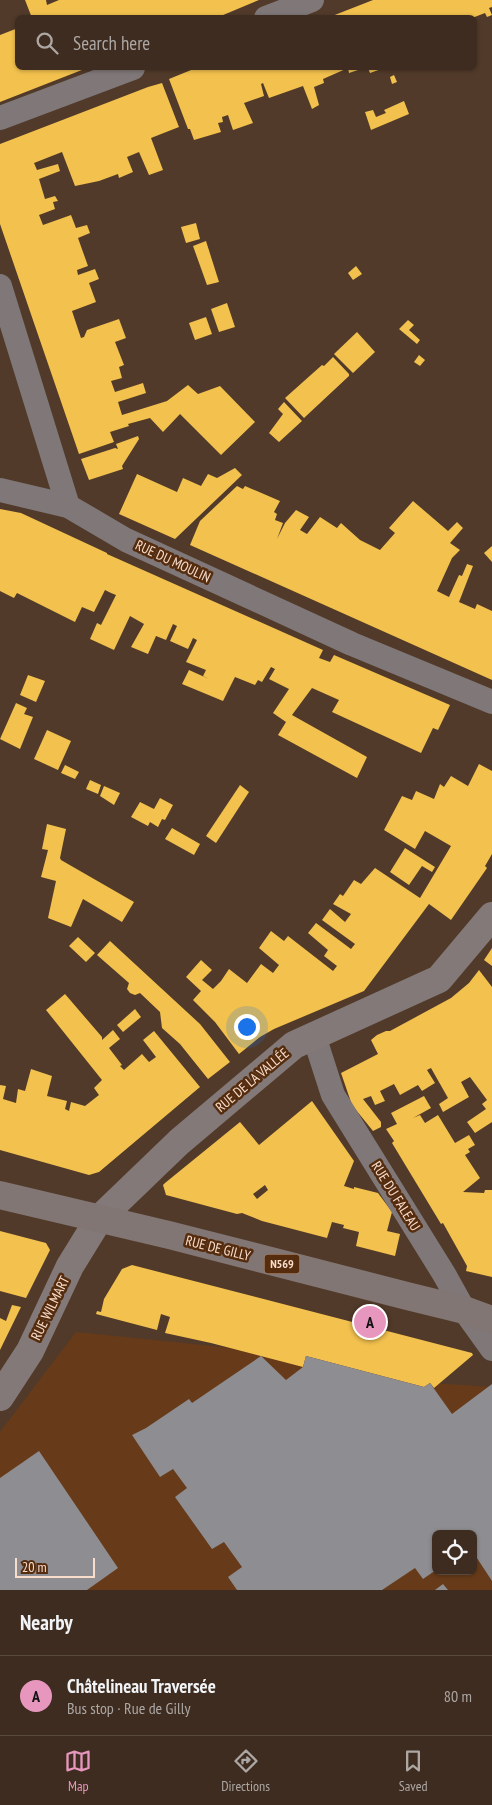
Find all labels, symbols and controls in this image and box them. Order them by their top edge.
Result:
search box [15,15,477,70]
icon: search [33,29,61,57]
text: Search here [73,31,150,55]
street label: RUE DU MOULIN [132,536,214,586]
your location [234,1014,260,1040]
street label: RUE DE LA VALLÉE [212,1044,292,1116]
street label: RUE DU FALEAU [368,1158,424,1234]
street label: RUE DE GILLY [184,1231,253,1265]
road number: N569 [264,1254,300,1274]
street label: RUE WILMART [27,1272,74,1343]
pin: A [354,1303,386,1341]
map controls [432,1530,477,1575]
button: locate [432,1530,477,1575]
scale bar [15,1555,95,1578]
text: 20 m [22,1558,47,1576]
text: Nearby [20,1609,73,1636]
text: Châtelineau Traversée [67,1674,216,1698]
text: A [32,1686,40,1706]
text: 80 m [444,1686,472,1706]
text: Bus stop · Rue de Gilly [67,1698,190,1718]
tab: Map [64,1747,92,1795]
tab: Directions [221,1747,270,1795]
tab: Saved [399,1747,428,1795]

